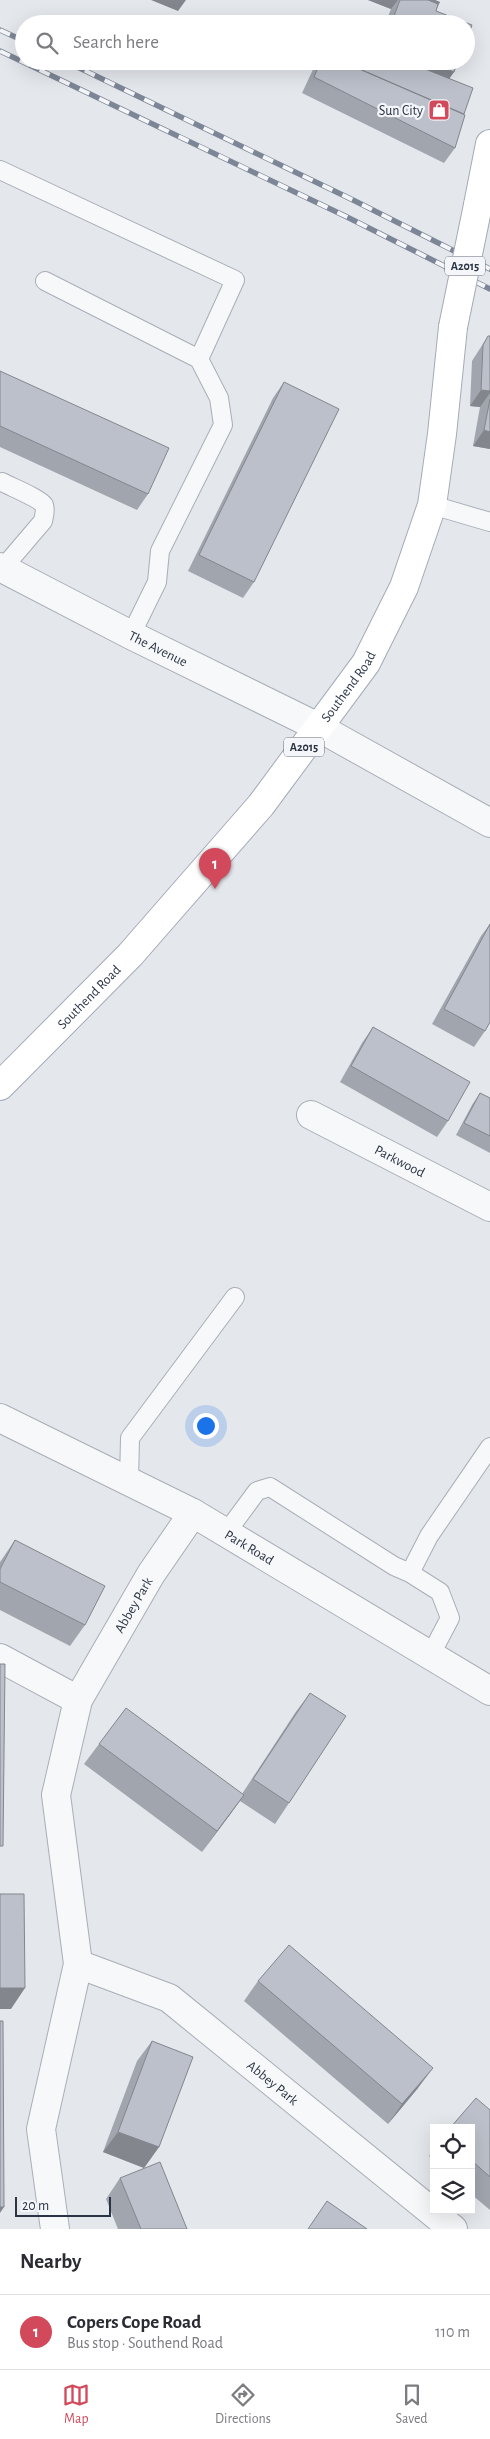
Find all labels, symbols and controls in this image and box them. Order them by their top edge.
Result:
search box [15,15,475,70]
icon: search [33,29,61,57]
text: Search here [73,33,159,52]
shop icon: Sun City [427,98,451,122]
place label: Sun City [379,104,423,118]
road number: A2015 [445,256,485,276]
street label: The Avenue [126,629,189,670]
street label: Southend Road [319,649,379,725]
road number: A2015 [284,738,324,756]
pin: 1 [199,848,231,889]
street label: Southend Road [55,963,124,1032]
street label: Parkwood [372,1143,427,1180]
your location [193,1413,219,1439]
street label: Park Road [222,1528,276,1568]
street label: Abbey Park [113,1575,156,1635]
street label: Abbey Park [244,2058,301,2108]
map controls [430,2124,475,2214]
button: locate [430,2124,475,2169]
button: layers [430,2169,475,2214]
scale bar [15,2194,111,2217]
text: 20 m [22,2199,49,2213]
text: Nearby [20,2251,81,2272]
text: Copers Cope Road [67,2313,201,2332]
text: 1 [33,2324,39,2340]
text: 110 m [435,2324,470,2340]
text: Bus stop · Southend Road [67,2335,223,2351]
tab: Map [62,2381,90,2428]
tab: Directions [215,2381,271,2428]
tab: Saved [396,2381,428,2428]

